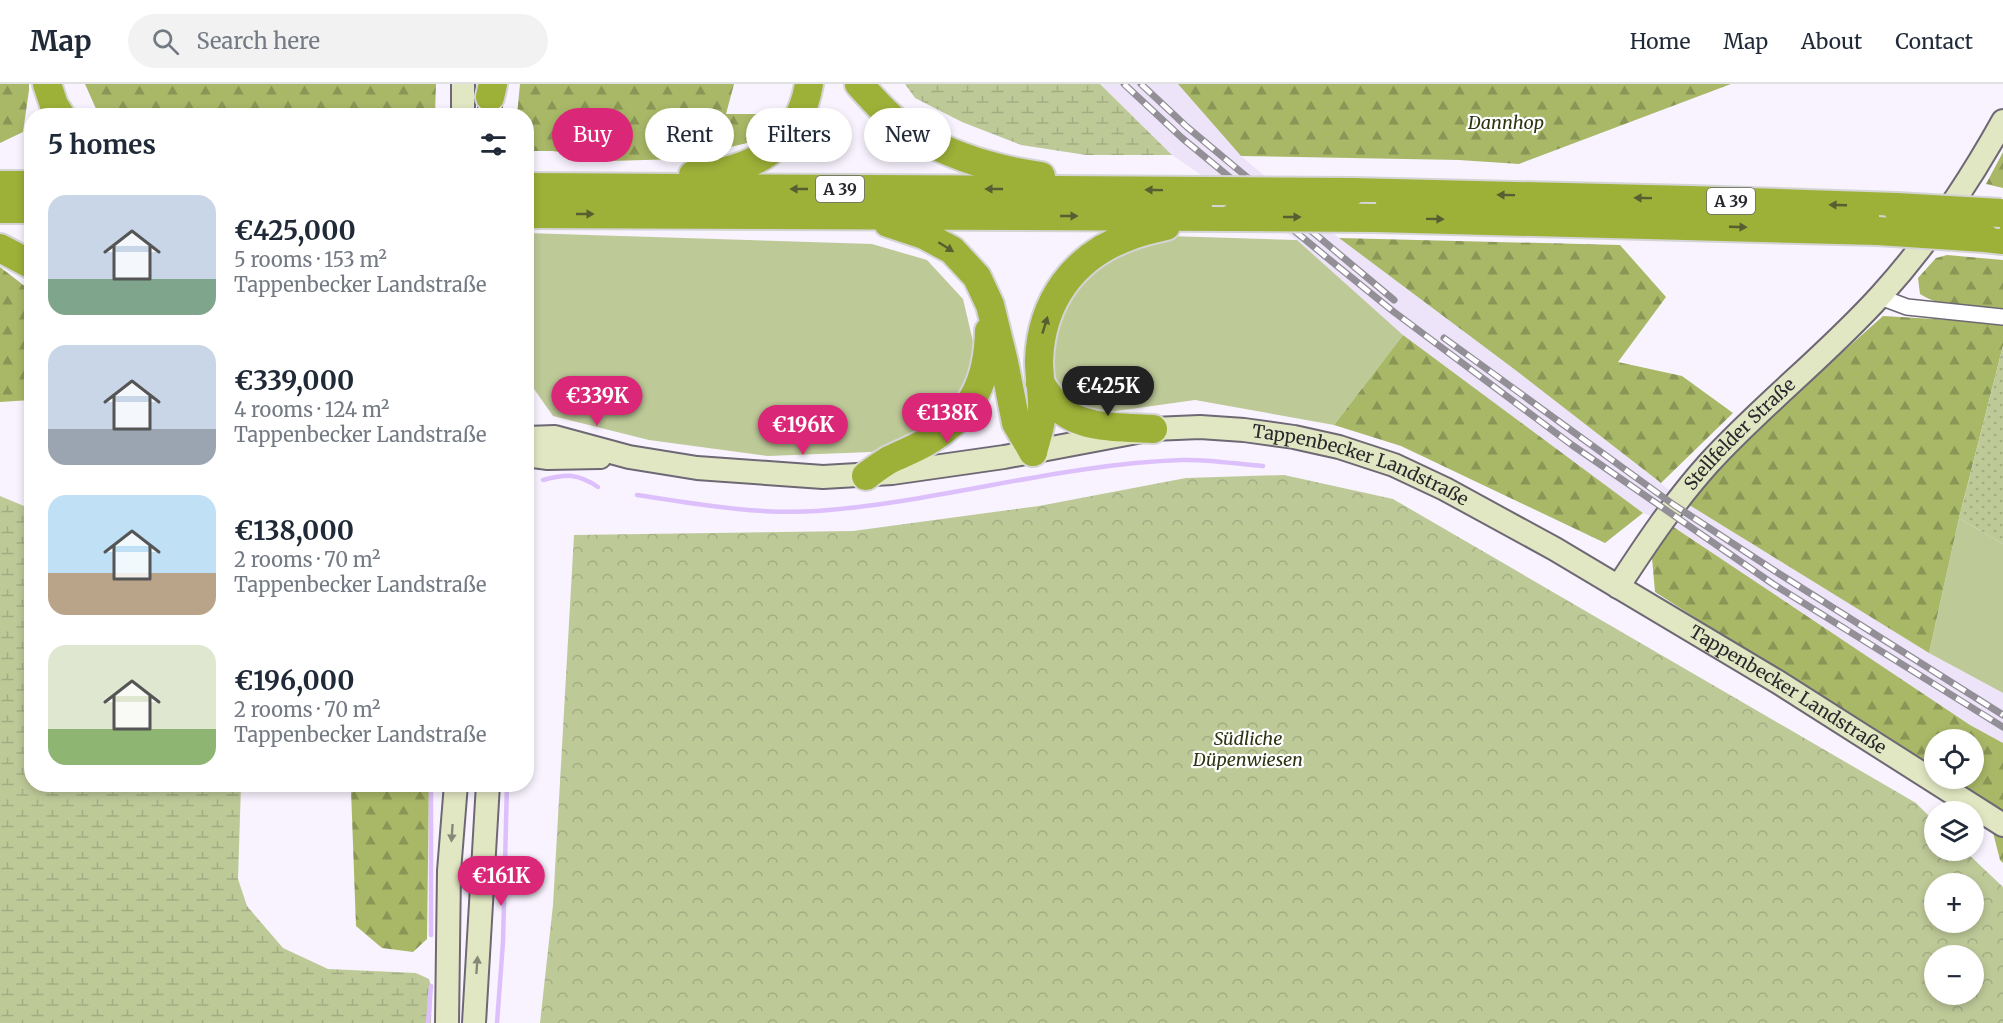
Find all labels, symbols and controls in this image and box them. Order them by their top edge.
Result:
search box [128,14,548,68]
text: Map [30,23,92,59]
icon: search [149,25,182,58]
text: Search here [197,27,320,55]
text: Home [1630,28,1690,55]
text: Map [1723,28,1768,55]
text: About [1801,28,1862,55]
text: Contact [1895,28,1973,55]
chip: Buy [552,108,633,162]
chip: Rent [645,108,734,162]
chip: Filters [746,108,852,162]
chip: New [864,108,951,162]
park label: Dannhop [1467,111,1544,134]
text: 5 homes [48,128,156,161]
icon: filters [477,128,510,161]
road number: A 39 [816,176,864,202]
one-way arrow [790,184,809,194]
one-way arrow [985,184,1004,194]
one-way arrow [1144,186,1163,195]
road number: A 39 [1707,188,1755,214]
one-way arrow [1497,190,1516,200]
one-way arrow [1633,194,1652,203]
one-way arrow [1828,200,1847,209]
one-way arrow [575,209,594,219]
one-way arrow [1059,211,1078,221]
one-way arrow [1283,212,1302,222]
text: €425,000 [234,214,356,247]
one-way arrow [1425,215,1444,224]
icon: home [96,219,168,291]
one-way arrow [1729,222,1748,231]
one-way arrow [938,242,954,253]
text: 5 rooms · 153 m² [234,247,387,272]
text: Tappenbecker Landstraße [234,272,486,297]
one-way arrow [1041,316,1050,334]
text: €339,000 [234,364,354,397]
pin: €425K [1066,366,1150,417]
icon: home [96,369,168,441]
text: €425K [1076,373,1140,398]
street label: Stellfelder Straße [1679,373,1800,495]
pin: €339K [555,376,639,427]
text: €339K [565,383,629,408]
pin: €138K [905,393,989,444]
text: 4 rooms · 124 m² [234,397,389,422]
text: €138K [916,400,978,425]
pin: €196K [761,405,845,456]
text: €196K [772,412,834,437]
street label: Tappenbecker Landstraße [1251,419,1473,511]
text: Tappenbecker Landstraße [234,422,486,447]
text: €138,000 [234,514,354,547]
icon: home [96,519,168,591]
text: 2 rooms · 70 m² [234,547,380,572]
text: Tappenbecker Landstraße [234,572,486,597]
street label: Tappenbecker Landstraße [1685,620,1891,759]
text: €196,000 [234,664,354,697]
icon: home [96,669,168,741]
text: 2 rooms · 70 m² [234,697,380,722]
text: Tappenbecker Landstraße [234,722,486,747]
park label: Südliche Düpenwiesen [1192,727,1303,771]
map controls [1924,729,1984,1005]
button: locate [1924,729,1984,789]
button: layers [1924,801,1984,861]
one-way arrow [447,823,457,842]
pin: €161K [459,856,543,907]
text: €161K [472,863,530,888]
button: + [1924,873,1984,933]
button: − [1924,945,1984,1005]
one-way arrow [473,955,482,974]

